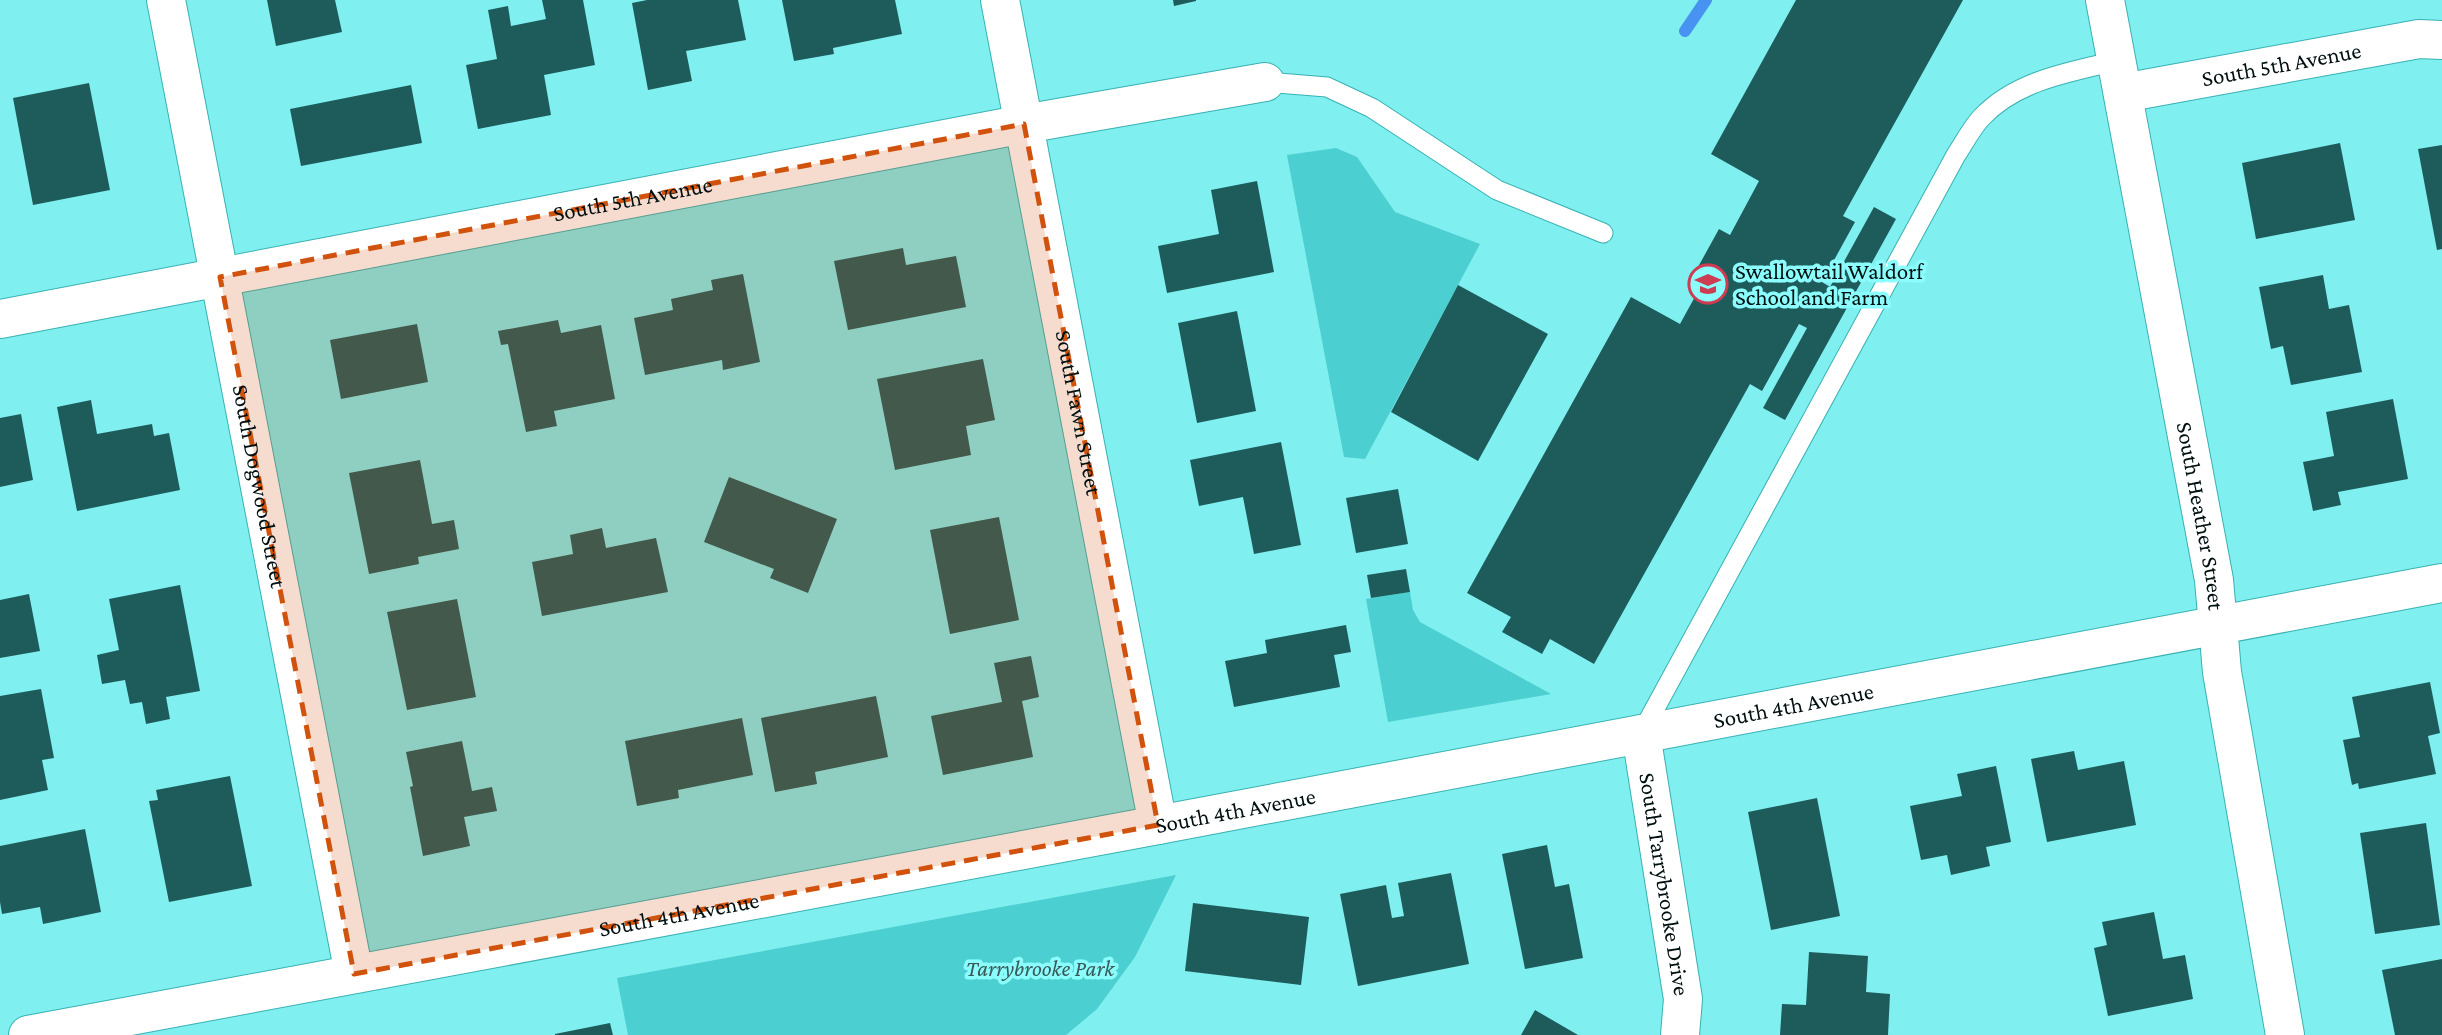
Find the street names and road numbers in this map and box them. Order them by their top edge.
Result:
street label: South 5th Avenue [2200,37,2363,91]
street label: South 5th Avenue [551,171,714,226]
street label: South Fawn Street [1050,328,1108,498]
street label: South Dogwood Street [227,382,292,590]
street label: South Heather Street [2172,420,2230,612]
street label: South 4th Avenue [1711,677,1876,733]
street label: South Tarrybrooke Drive [1634,771,1695,998]
street label: South 4th Avenue [1153,783,1318,838]
street label: South 4th Avenue [597,886,761,942]

